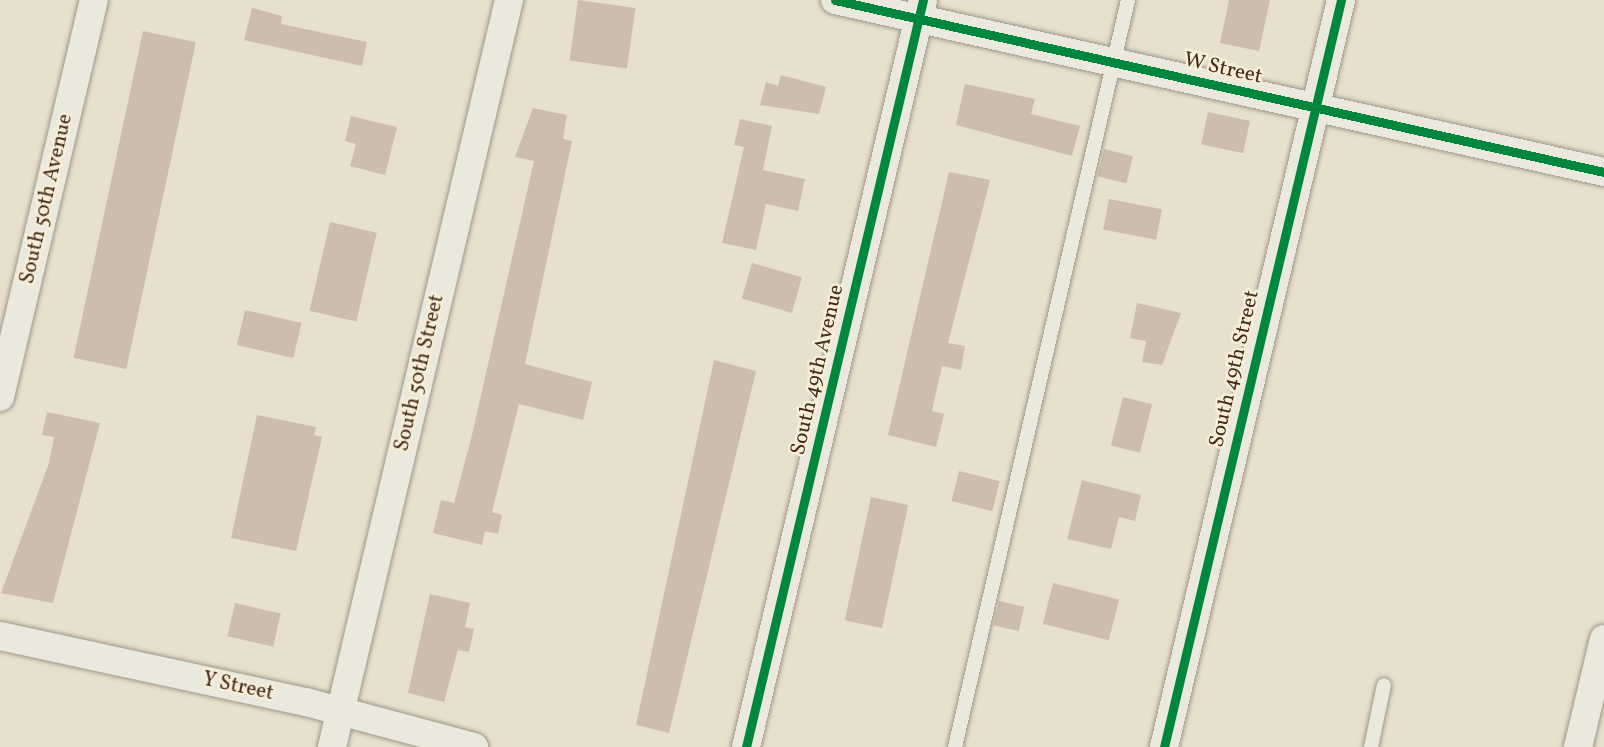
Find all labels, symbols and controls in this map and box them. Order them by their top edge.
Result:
street label: W Street [1181,48,1265,90]
street label: South 50th Avenue [15,112,79,286]
street label: South 49th Avenue [786,282,850,458]
street label: South 49th Street [1205,288,1265,450]
street label: South 50th Street [390,292,450,454]
street label: Y Street [200,667,276,707]

